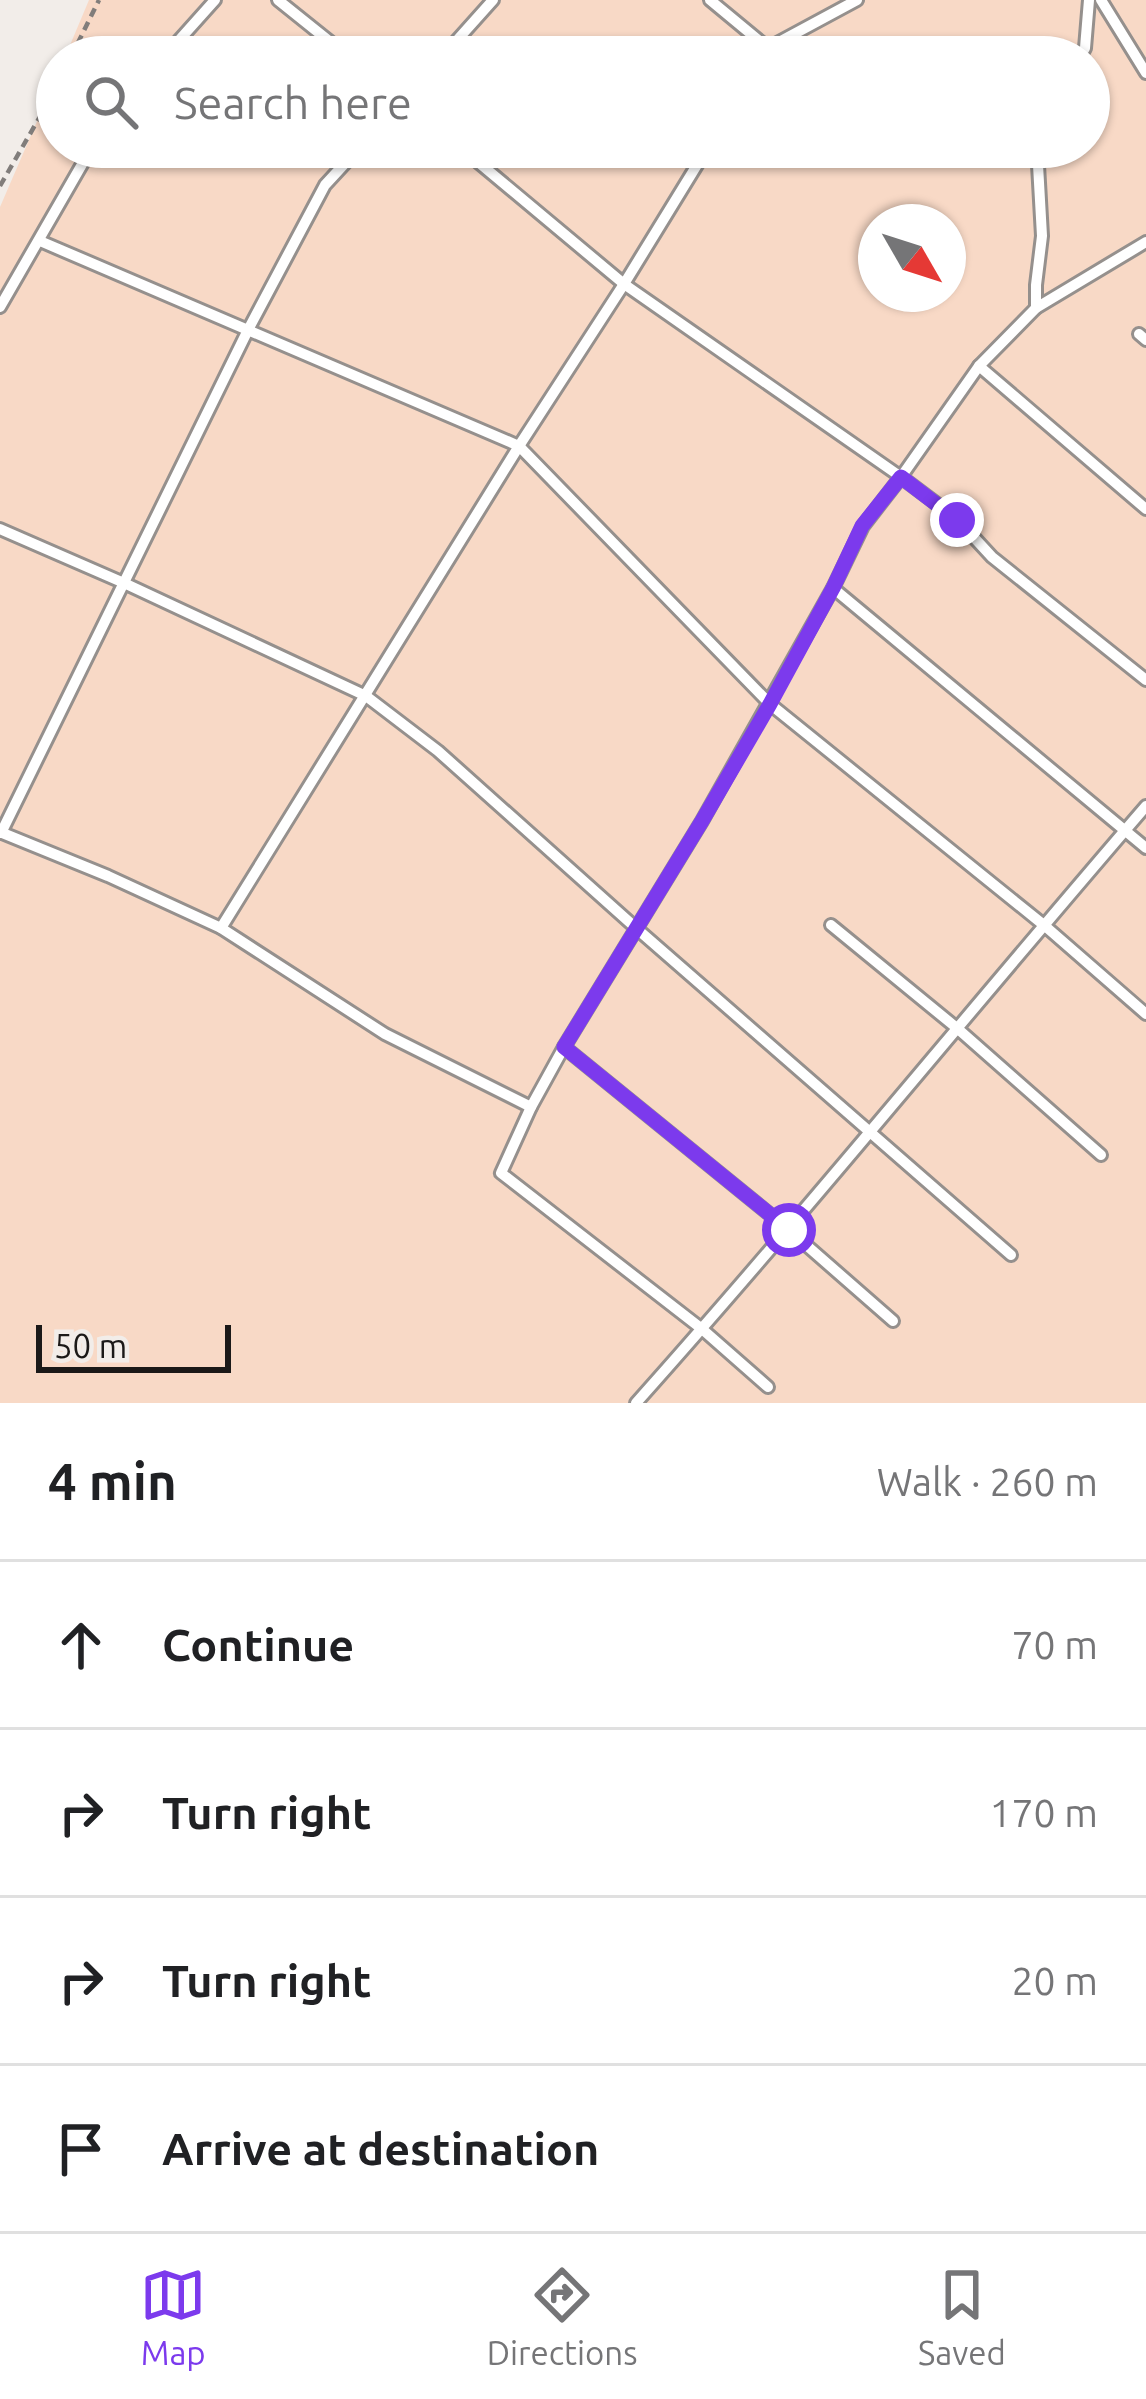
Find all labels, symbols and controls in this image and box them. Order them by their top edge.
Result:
search box [36,36,1110,168]
icon: search [78,69,144,135]
text: Search here [174,77,412,128]
north arrow [858,204,966,312]
route end [930,493,984,547]
route start [762,1203,816,1257]
scale bar [36,1319,231,1372]
text: 50 m [54,1327,127,1364]
text: 4 min [48,1452,177,1510]
text: Walk · 260 m [877,1460,1098,1503]
icon: ahead [48,1612,114,1678]
text: Continue [162,1619,354,1670]
text: 70 m [1011,1623,1098,1666]
icon: right [48,1780,114,1846]
text: Turn right [162,1787,371,1838]
text: 170 m [989,1791,1098,1834]
icon: right [48,1948,114,2014]
text: Turn right [162,1955,371,2006]
text: 20 m [1011,1959,1098,2002]
icon: arrive [48,2116,114,2182]
text: Arrive at destination [162,2123,599,2174]
tab: Map [140,2262,206,2371]
tab: Directions [487,2262,637,2371]
tab: Saved [918,2262,1006,2371]

